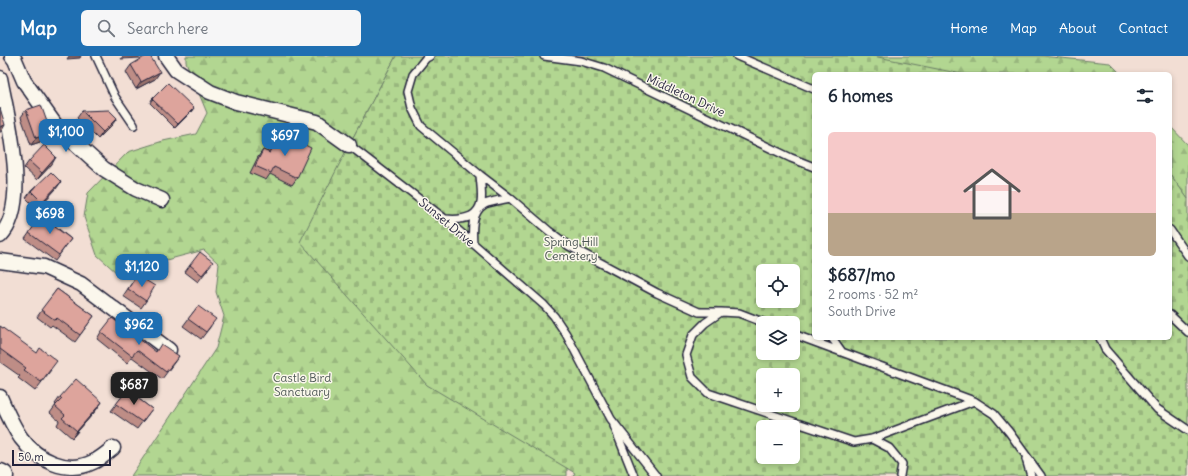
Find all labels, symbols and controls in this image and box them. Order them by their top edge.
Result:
search box [81,10,361,46]
text: Map [20,16,57,40]
icon: search [95,17,117,39]
text: Search here [127,19,208,38]
text: Home [950,19,988,37]
text: Map [1010,19,1037,37]
text: About [1059,19,1097,37]
text: Contact [1119,19,1168,37]
street label: Middleton Drive [644,70,728,120]
text: 6 homes [828,85,893,107]
icon: filters [1134,85,1156,107]
pin: $1,100 [33,119,99,153]
text: $1,100 [48,123,84,140]
pin: $697 [261,123,309,157]
text: $697 [271,127,299,144]
icon: home [956,158,1028,230]
street label: Sunset Drive [416,194,478,250]
pin: $698 [26,201,74,235]
text: $698 [35,205,65,222]
park label: Spring Hill Cemetery [544,234,598,263]
pin: $1,120 [109,254,175,288]
text: $1,120 [124,258,160,275]
map controls [756,264,800,464]
button: locate [756,264,800,308]
text: $687/mo [828,264,895,286]
text: 2 rooms · 52 m² [828,286,918,303]
text: South Drive [828,303,896,320]
pin: $962 [115,312,163,346]
text: $962 [124,316,154,333]
button: layers [756,316,800,360]
button: + [756,368,800,412]
park label: Castle Bird Sanctuary [273,370,331,399]
pin: $687 [110,372,158,406]
text: $687 [120,376,148,393]
button: − [756,420,800,464]
scale bar [12,448,111,467]
text: 50 m [18,450,44,464]

